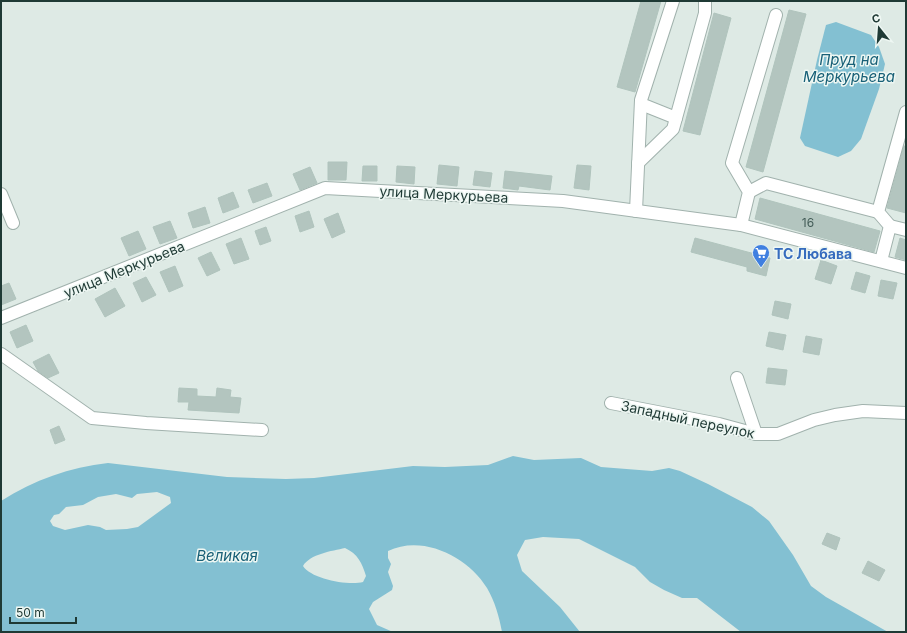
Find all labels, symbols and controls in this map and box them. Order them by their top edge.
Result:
north arrow [859,8,899,48]
text: С [870,11,882,26]
water label: Пруд на Меркурьева [803,50,895,86]
street label: улица Меркурьева [379,182,509,206]
house number: 16 [802,215,814,230]
street label: улица Меркурьева [61,237,187,301]
supermarket icon: ТС Любава [751,243,771,268]
place label: ТС Любава [774,245,852,262]
street label: Западный переулок [620,397,757,442]
water label: Великая [196,546,258,565]
scale bar [10,599,76,625]
text: 50 m [16,605,45,620]

